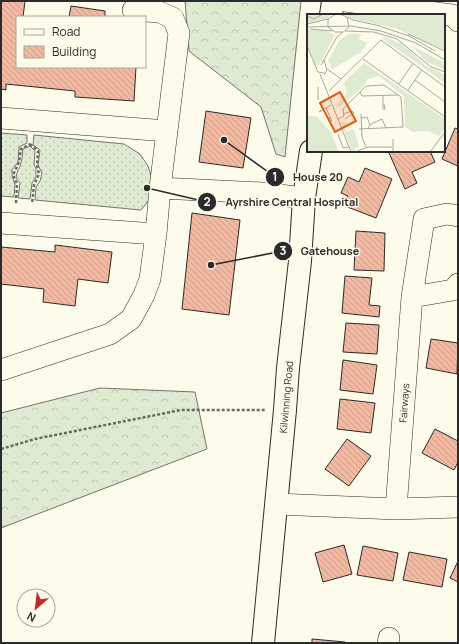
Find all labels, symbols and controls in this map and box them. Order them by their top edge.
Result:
inset map [307,14,445,152]
legend [16,16,146,68]
text: Road [52,23,80,40]
text: Building [52,43,96,60]
callout: House 20 [265,165,351,188]
text: 1 [272,168,278,185]
text: House 20 [293,169,343,184]
callout: Ayrshire Central Hospital [197,191,366,214]
text: 2 [203,193,211,210]
text: Ayrshire Central Hospital [226,194,358,209]
callout: Gatehouse [273,239,367,262]
text: 3 [280,242,287,259]
text: Gatehouse [301,243,360,258]
street label: Kilwinning Road [276,360,296,434]
street label: Fairways [396,383,412,423]
north arrow [16,588,56,628]
text: N [24,609,38,626]

